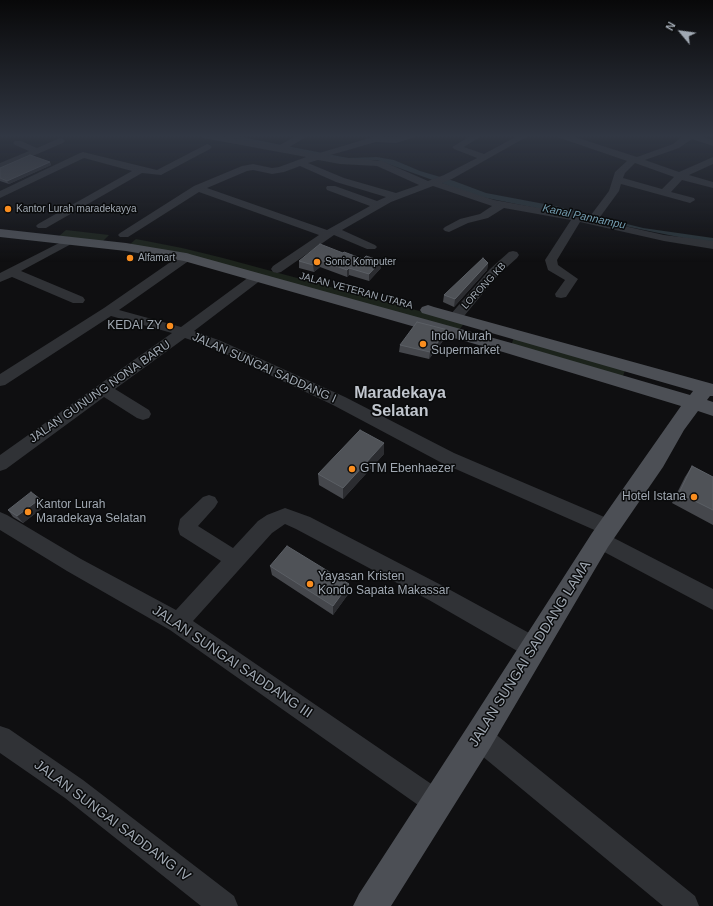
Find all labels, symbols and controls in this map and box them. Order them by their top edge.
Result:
north arrow [661,12,701,52]
text: N [663,20,678,33]
water label: Kanal Pannampu [541,202,627,232]
place label: Kantor Lurah maradekayya [16,203,137,215]
marker: Kantor Lurah maradekayya [3,204,13,214]
place label: Alfamart [138,252,175,264]
marker: Alfamart [125,253,135,263]
place label: Sonic Komputer [325,256,396,268]
marker: Sonic Komputer [312,257,322,267]
street label: LORONG KB [459,260,509,312]
street label: JALAN VETERAN UTARA [298,270,414,312]
place label: KEDAI ZY [107,319,162,333]
marker: KEDAI ZY [165,321,175,331]
street label: JALAN SUNGAI SADDANG I [190,330,338,406]
place label: Indo Murah Supermarket [431,330,500,358]
street label: JALAN GUNUNG NONA BARU [27,338,173,446]
marker: Indo Murah Supermarket [418,339,428,349]
district label: Maradekaya Selatan [354,384,446,422]
place label: GTM Ebenhaezer [360,462,455,476]
marker: GTM Ebenhaezer [347,464,357,474]
place label: Hotel Istana [622,490,686,504]
marker: Hotel Istana [689,492,699,502]
place label: Kantor Lurah Maradekaya Selatan [36,498,146,526]
marker: Kantor Lurah Maradekaya Selatan [23,507,33,517]
street label: JALAN SUNGAI SADDANG LAMA [466,558,594,750]
place label: Yayasan Kristen Kondo Sapata Makassar [318,570,449,598]
marker: Yayasan Kristen Kondo Sapata Makassar [305,579,315,589]
street label: JALAN SUNGAI SADDANG III [149,602,315,722]
street label: JALAN SUNGAI SADDANG IV [31,757,193,885]

